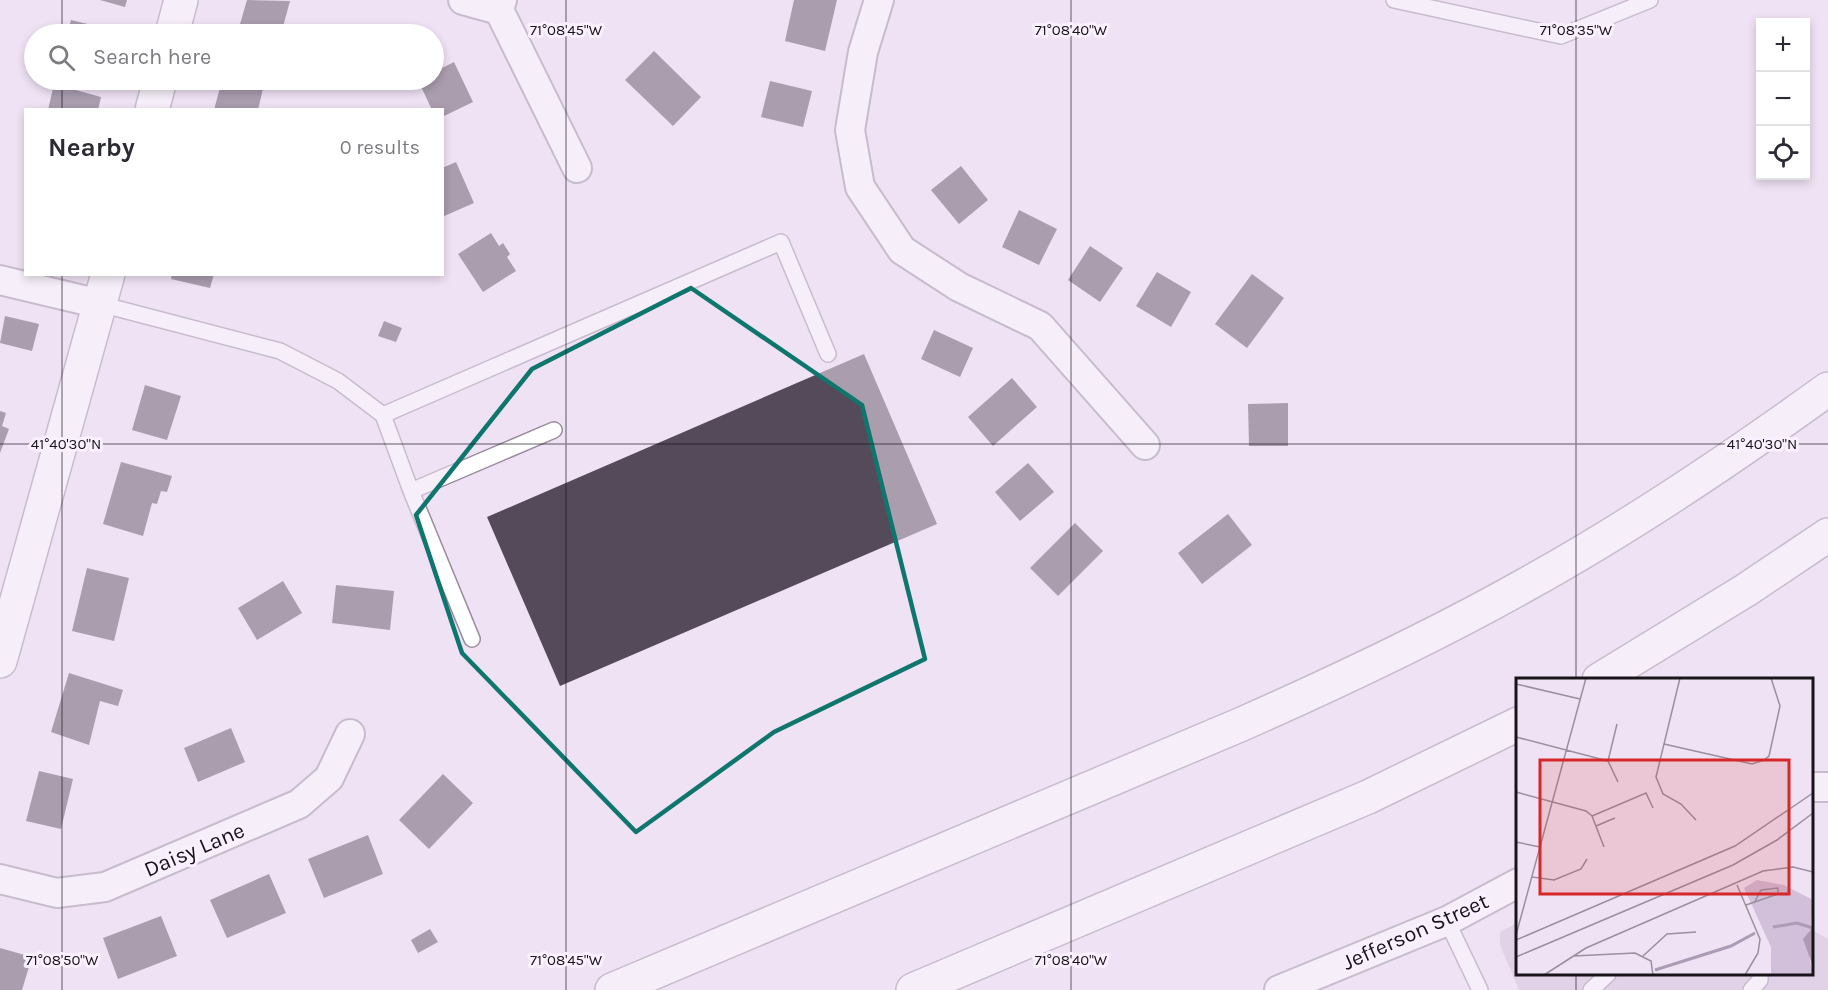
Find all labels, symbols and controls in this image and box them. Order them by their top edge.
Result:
map controls [1756,18,1810,180]
button: + [1756,18,1810,72]
text: 71°08'45"W [530,21,603,39]
text: 71°08'40"W [1035,21,1108,39]
text: 71°08'35"W [1540,21,1613,39]
search box [24,24,444,90]
icon: search [45,41,78,74]
text: Search here [93,44,211,70]
button: − [1756,72,1810,126]
button: locate [1756,126,1810,180]
text: Nearby [48,132,135,163]
text: 0 results [340,136,420,159]
text: 41°40'30"N [31,435,101,453]
text: 41°40'30"N [1727,435,1797,453]
inset map [1516,678,1813,975]
street label: Daisy Lane [140,817,249,883]
street label: Jefferson Street [1338,888,1492,976]
text: 71°08'50"W [26,951,99,969]
text: 71°08'45"W [530,951,603,969]
text: 71°08'40"W [1035,951,1108,969]

